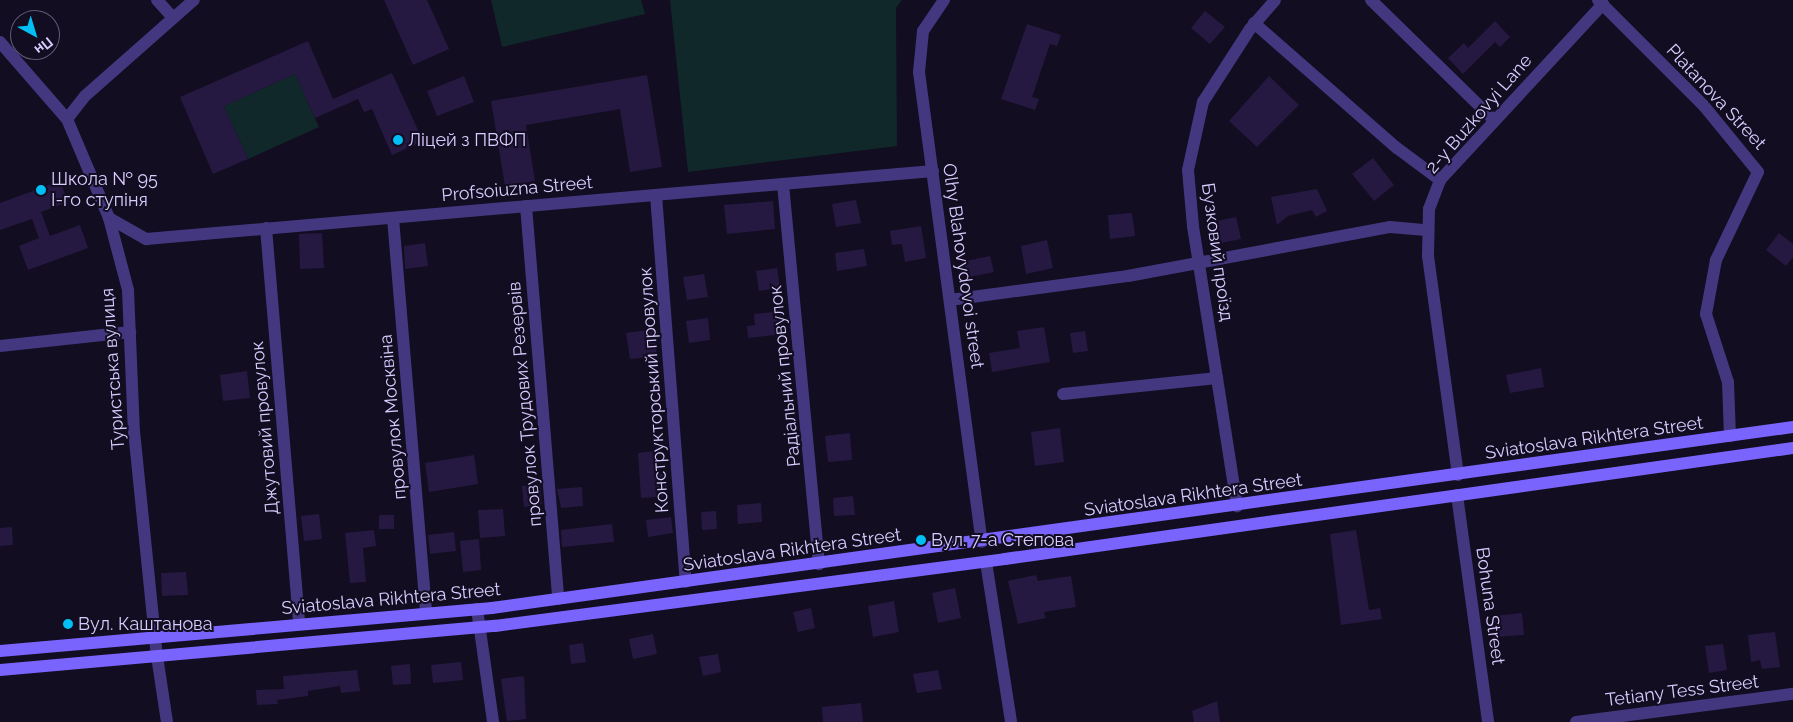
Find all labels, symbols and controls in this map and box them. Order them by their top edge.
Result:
north arrow [10,10,60,60]
text: Пн [32,34,56,58]
street label: Platanova Street [1662,40,1770,154]
street label: 2-y Buzkovyi Lane [1421,50,1537,178]
place label: Ліцей з ПВФП [408,129,526,151]
marker: Ліцей з ПВФП [392,134,404,146]
street label: Olhy Blahovydovoi street [938,162,988,370]
place label: Школа № 95 І-го ступіня [51,169,158,212]
street label: Profsoiuzna Street [441,172,593,206]
street label: Бузковий проїзд [1197,181,1237,323]
marker: Школа № 95 І-го ступіня [35,184,47,196]
street label: Конструкторський провулок [635,266,673,514]
street label: провулок Трудових Резервів [504,280,546,528]
street label: Радіальний провулок [765,284,805,468]
street label: Туристська вулиця [97,287,129,451]
street label: провулок Москвіна [375,333,411,501]
street label: Джутовий провулок [247,340,283,516]
street label: Sviatoslava Rikhtera Street [1484,412,1704,464]
street label: Sviatoslava Rikhtera Street [1083,469,1303,521]
street label: Sviatoslava Rikhtera Street [682,524,902,576]
place label: Вул. 7-а Степова [931,529,1074,551]
marker: Вул. 7-а Степова [915,534,927,546]
street label: Bohuna Street [1471,546,1509,666]
street label: Sviatoslava Rikhtera Street [281,579,501,619]
place label: Вул. Каштанова [78,613,213,635]
marker: Вул. Каштанова [62,618,74,630]
street label: Tetiany Tess Street [1604,671,1760,711]

